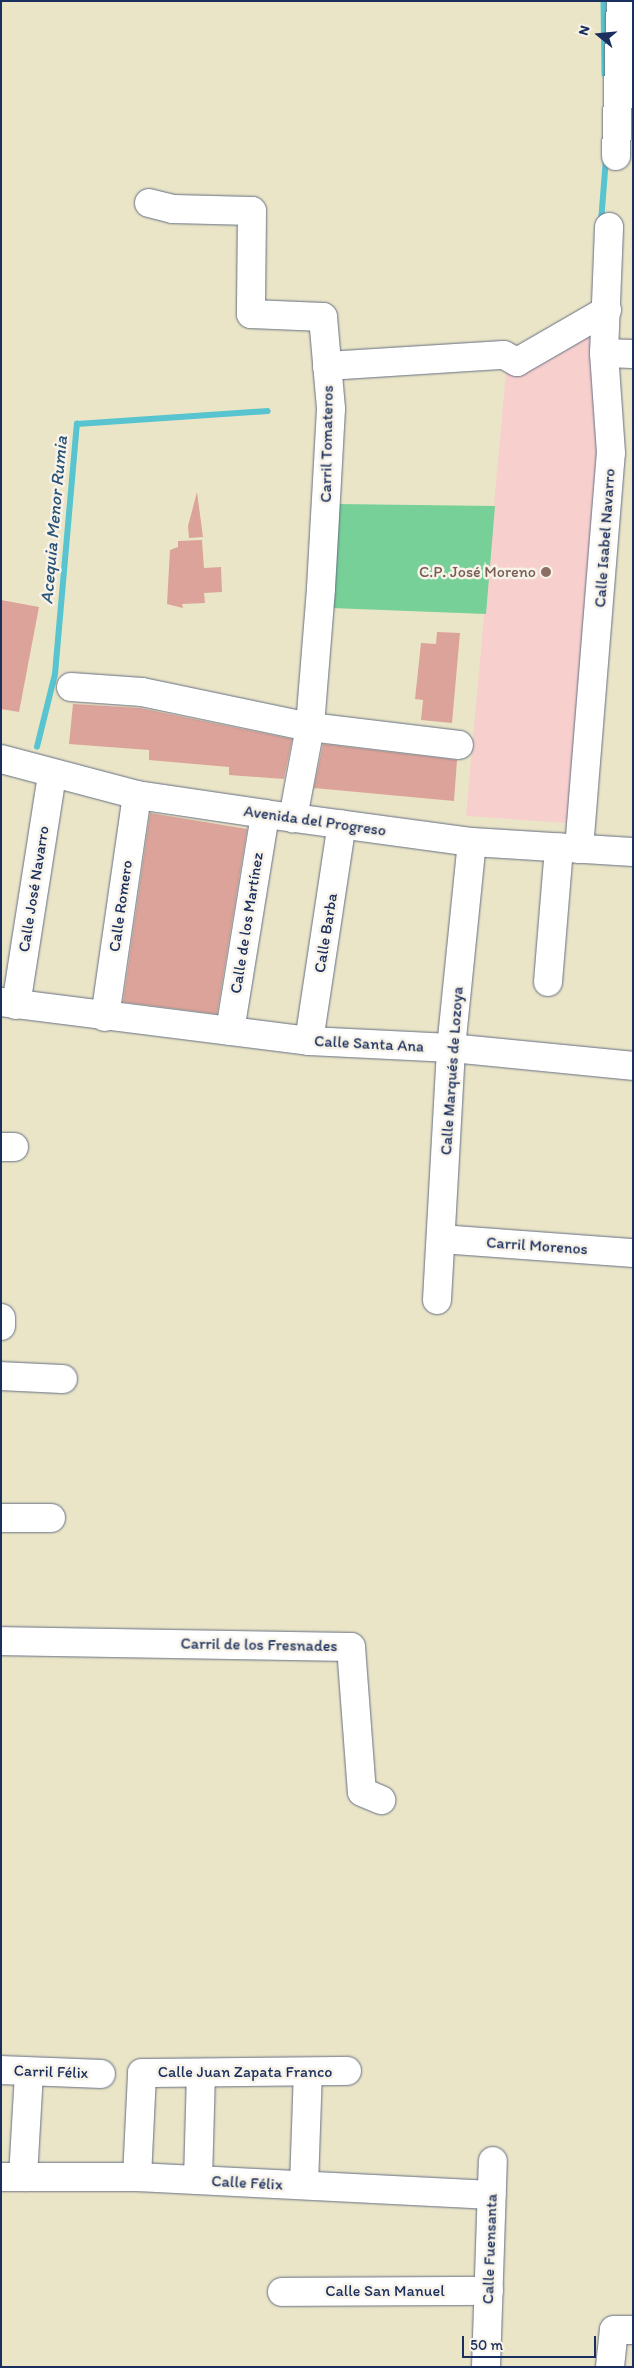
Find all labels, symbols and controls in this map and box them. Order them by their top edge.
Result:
north arrow [574,10,624,60]
text: N [575,23,594,37]
street label: Carril Tomateros [316,386,338,502]
water label: Acequia Menor Rumia [36,435,72,605]
street label: Calle Isabel Navarro [591,468,619,608]
place label: C.P. José Moreno [420,562,536,582]
marker: C.P. José Moreno [540,566,552,578]
street label: Avenida del Progreso [242,801,388,841]
street label: Calle José Navarro [15,824,53,954]
street label: Calle de los Martínez [226,851,268,995]
street label: Calle Romero [105,859,137,953]
street label: Calle Barba [310,892,342,974]
street label: Calle Marqués de Lozoya [437,986,467,1156]
street label: Calle Santa Ana [313,1032,425,1056]
street label: Carril Morenos [486,1233,588,1259]
street label: Carril de los Fresnades [181,1634,337,1656]
street label: Carril Félix [13,2061,89,2083]
street label: Calle Juan Zapata Franco [158,2062,332,2082]
street label: Calle Félix [211,2172,283,2194]
street label: Calle Fuensanta [478,2193,502,2305]
street label: Calle San Manuel [325,2281,445,2301]
scale bar [464,2326,598,2358]
text: 50 m [470,2336,503,2354]

